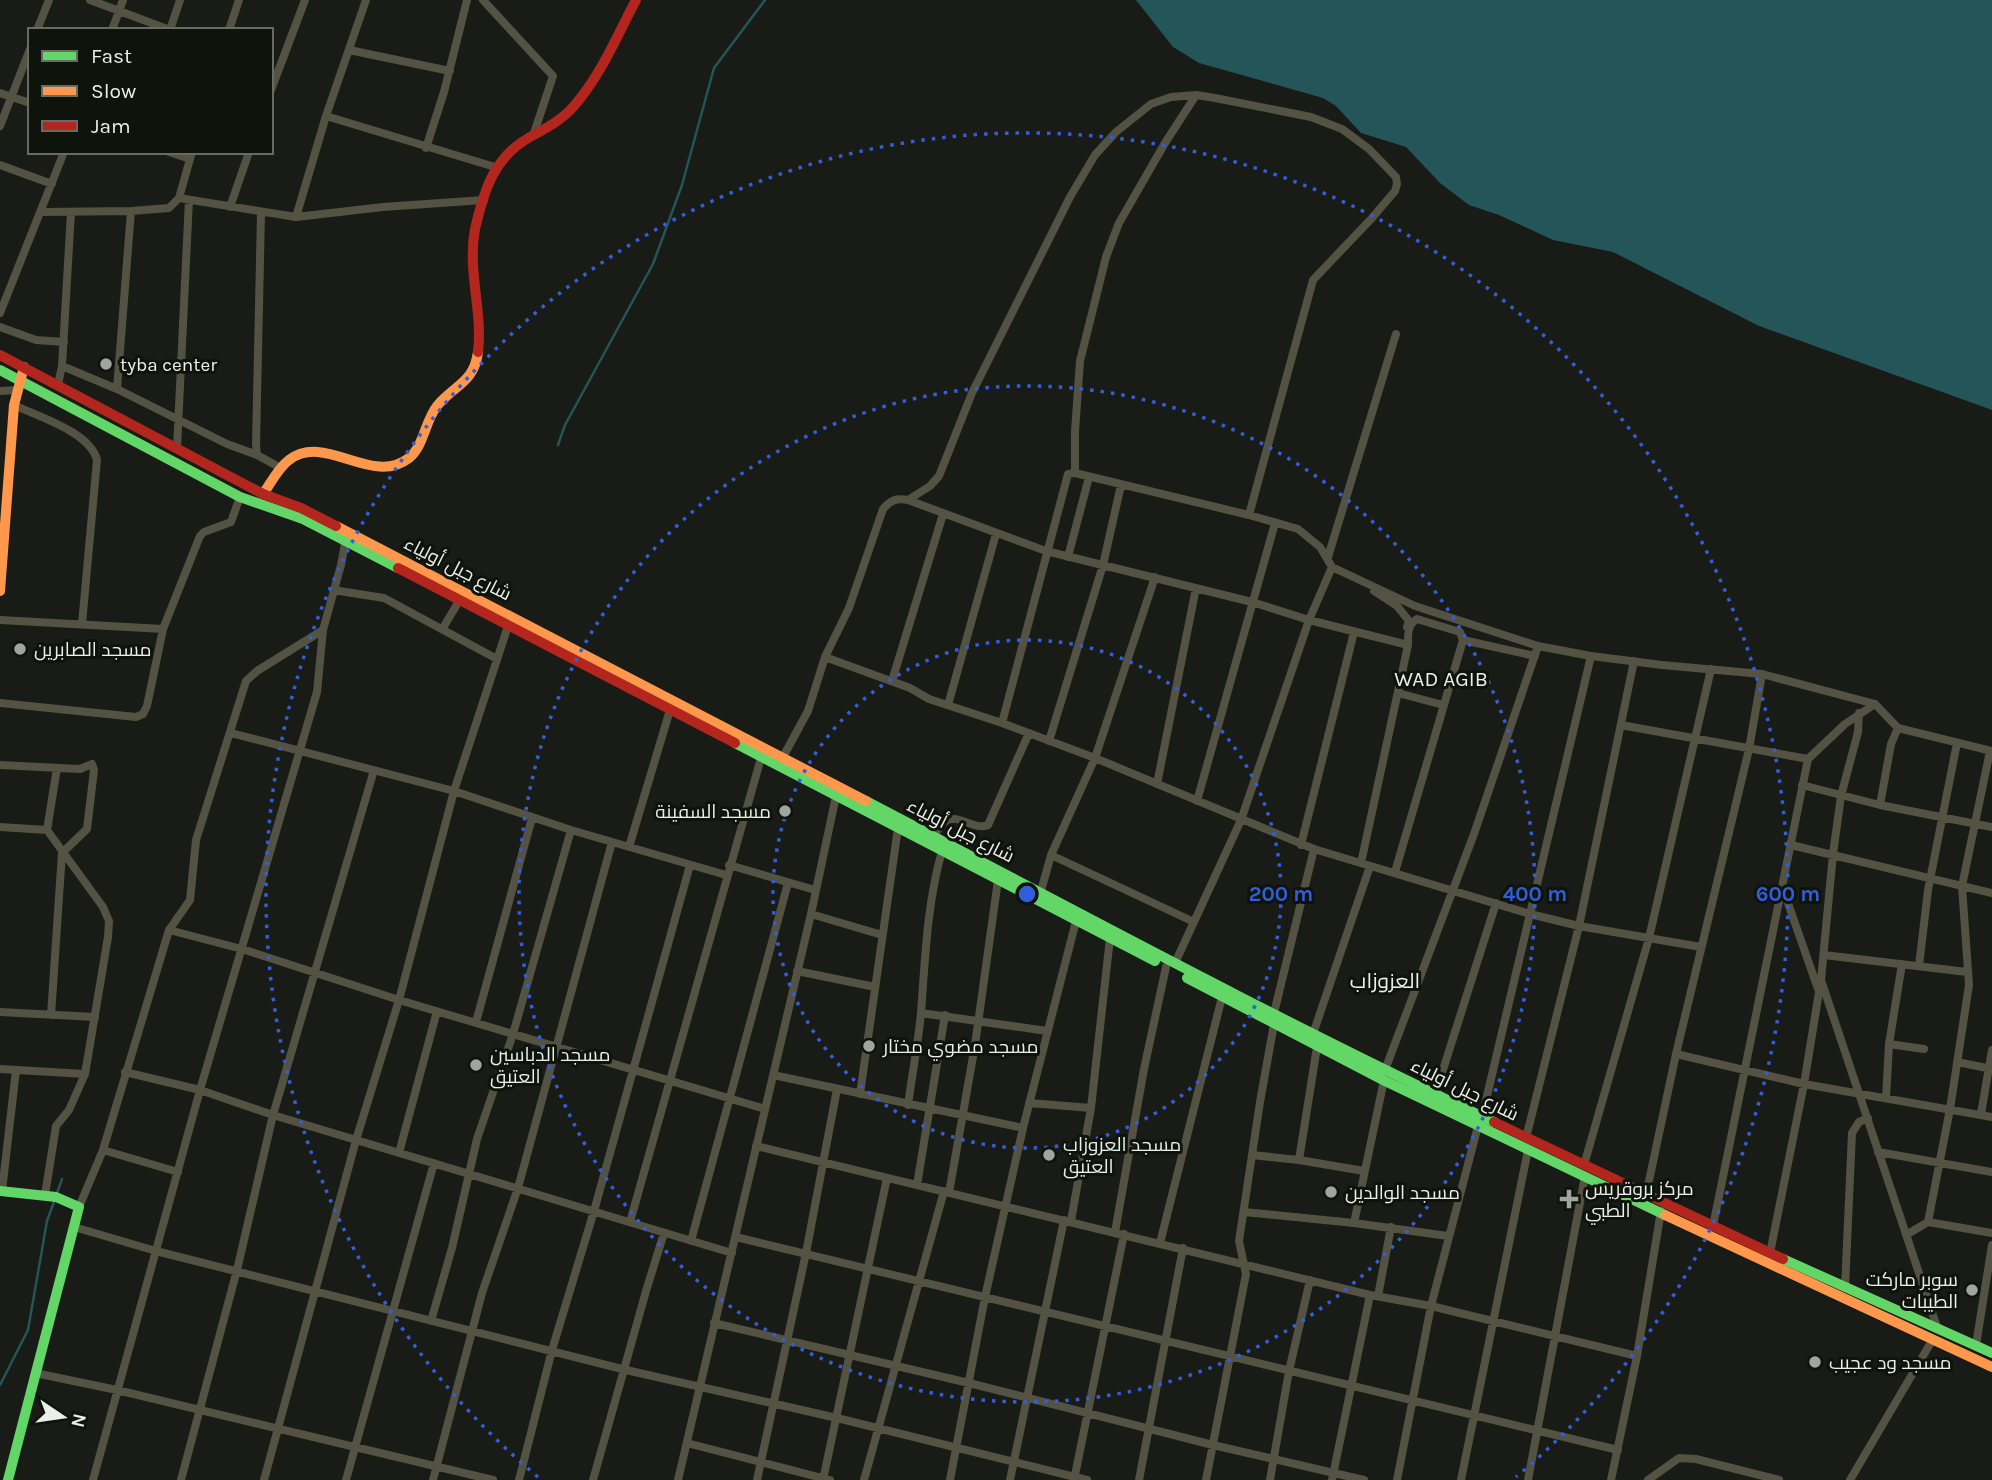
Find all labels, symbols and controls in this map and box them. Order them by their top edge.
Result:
legend [28,28,273,154]
text: Fast [91,44,132,68]
text: Slow [91,79,136,103]
text: Jam [91,114,131,138]
place label: tyba center [120,354,217,376]
marker: tyba center [98,356,114,372]
street label: شارع جبل أولياء [399,532,515,607]
place label: مسجد الصابرين [34,639,151,661]
marker: مسجد الصابرين [12,641,28,657]
district label: WAD AGIB [1394,667,1488,691]
street label: شارع جبل أولياء [902,794,1018,869]
place label: مسجد السفينة [655,801,771,823]
marker: مسجد السفينة [777,803,793,819]
centre of rings [1015,882,1039,906]
text: 200 m [1249,882,1313,906]
text: 400 m [1503,882,1567,906]
text: 600 m [1756,882,1820,906]
district label: العزوزاب [1350,969,1420,993]
place label: مسجد مضوي مختار [882,1036,1038,1061]
marker: مسجد مضوي مختار [861,1038,877,1054]
place label: مسجد الدباسين العتيق [490,1044,610,1089]
street label: شارع جبل أولياء [1406,1053,1523,1127]
marker: مسجد الدباسين العتيق [468,1057,484,1073]
place label: مسجد العزوزاب العتيق [1063,1134,1181,1179]
marker: مسجد العزوزاب العتيق [1041,1147,1057,1163]
place label: مركز بروقريس الطبي [1585,1178,1694,1225]
place label: مسجد الوالدين [1345,1182,1460,1204]
marker: مسجد الوالدين [1323,1184,1339,1200]
marker: مركز بروقريس الطبي [1559,1189,1579,1209]
place label: سوبر ماركت الطيبات [1866,1269,1958,1313]
marker: سوبر ماركت الطيبات [1964,1282,1980,1298]
place label: مسجد ود عجيب [1829,1352,1952,1374]
marker: مسجد ود عجيب [1807,1354,1823,1370]
north arrow [28,1382,98,1452]
text: N [66,1411,91,1430]

